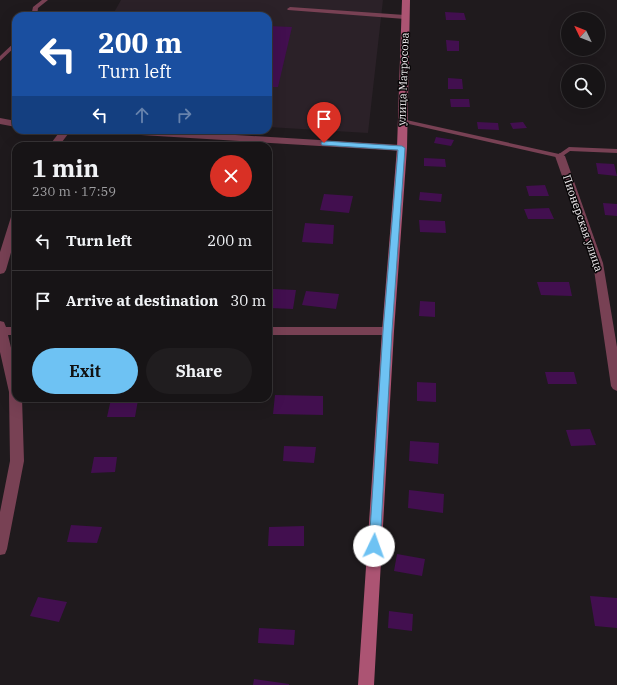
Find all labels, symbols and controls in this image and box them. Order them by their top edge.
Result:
north arrow [561,12,605,56]
map controls [561,12,605,108]
text: 200 m [98,24,182,61]
icon: left [32,28,84,80]
street label: улица Матросова [394,32,412,126]
text: Turn left [98,60,172,83]
button: search [561,64,605,108]
pin [307,102,341,143]
icon: left [89,104,111,126]
icon: ahead [131,104,153,126]
icon: right [173,104,195,126]
icon: arrive [313,108,335,130]
text: 1 min [32,152,99,184]
button: close [210,155,252,197]
street label: Пионерская улица [560,173,606,273]
text: 230 m · 17:59 [32,183,116,200]
icon: left [32,230,54,252]
text: Turn left [66,231,132,250]
text: 200 m [207,231,252,250]
icon: arrive [32,290,54,312]
text: Arrive at destination [66,291,218,310]
text: 30 m [230,291,266,310]
button: Exit [32,348,138,394]
button: Share [146,348,252,394]
position arrow [353,525,395,567]

